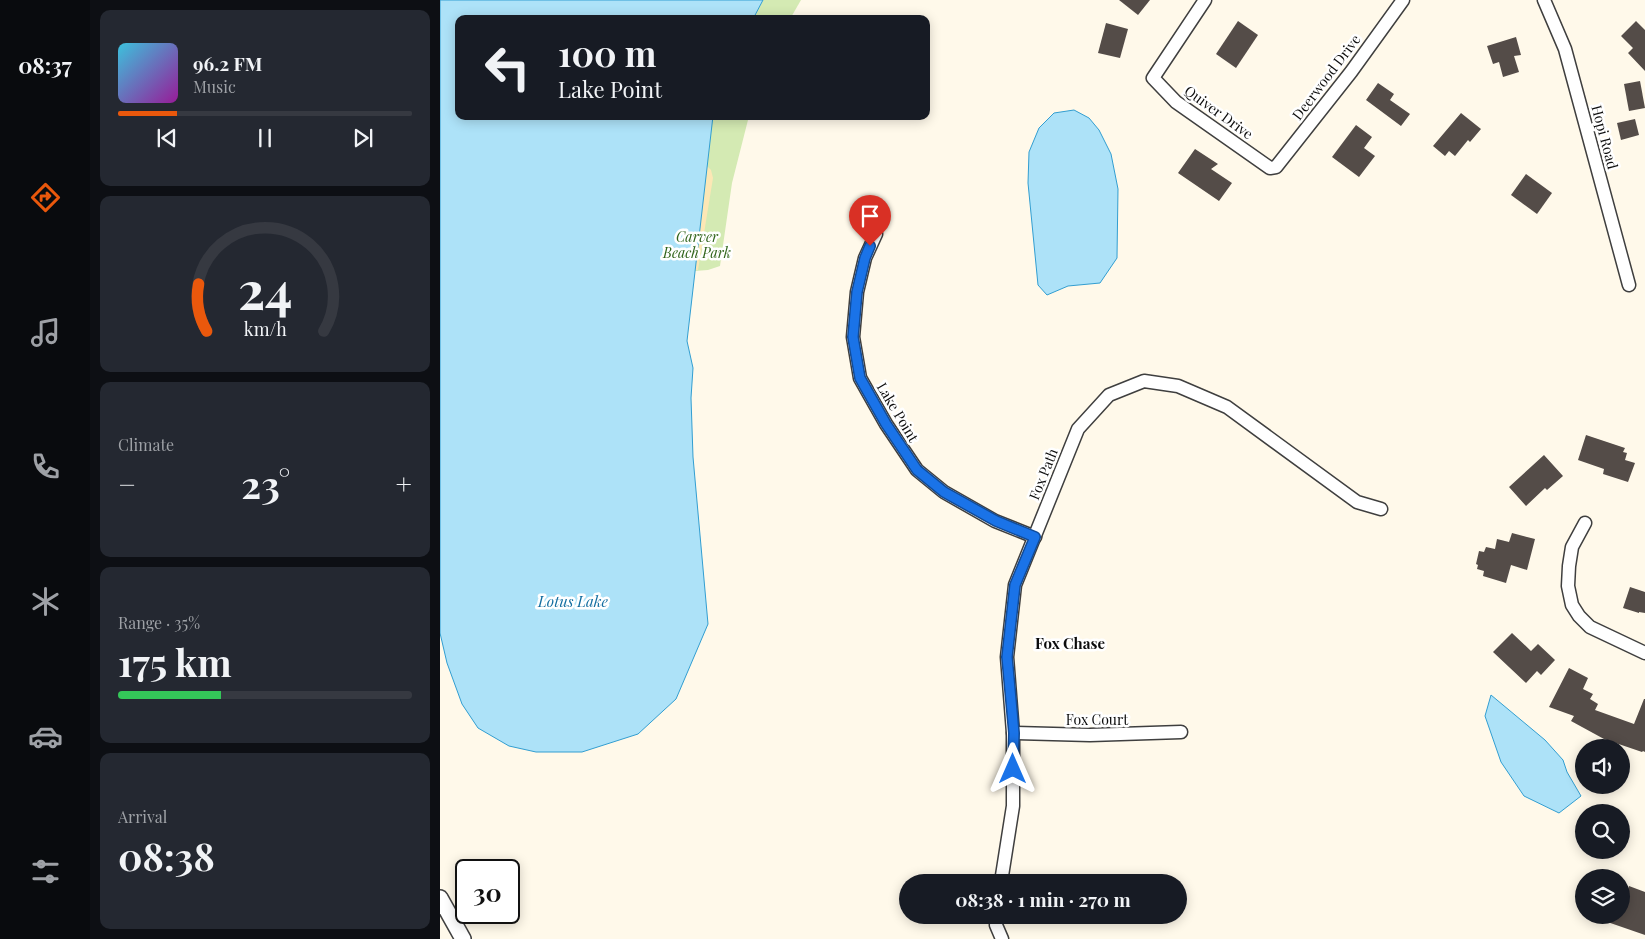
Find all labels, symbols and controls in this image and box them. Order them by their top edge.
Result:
text: 100 m [558,29,656,76]
street label: Deerwood Drive [1288,30,1364,124]
icon: left [475,35,540,100]
text: 08:37 [18,50,72,80]
text: 96.2 FM [193,50,262,76]
text: Lake Point [558,74,662,104]
text: Music [193,76,236,97]
street label: Quiver Drive [1181,81,1257,143]
street label: Hopi Road [1587,103,1623,171]
icon: previous [153,124,181,152]
icon: pause [251,124,279,152]
icon: next [349,124,377,152]
icon: directions [28,180,63,215]
pin [849,195,891,246]
icon: arrive [856,202,884,230]
park label: Carver Beach Park [662,227,731,262]
text: 24 [238,254,292,323]
icon: music [28,315,63,350]
text: km/h [244,317,287,340]
street label: Lake Point [873,379,924,446]
text: Climate [118,434,174,455]
street label: Fox Path [1024,445,1062,503]
icon: phone [28,449,63,484]
text: 23° [241,458,290,509]
text: − [118,465,136,502]
text: + [396,465,412,502]
icon: climate [28,584,63,619]
water label: Lotus Lake [537,591,609,611]
text: Range · 35% [118,612,200,633]
district label: Fox Chase [1035,633,1105,653]
text: 175 km [118,636,232,687]
street label: Fox Court [1066,710,1129,729]
icon: car [28,719,63,754]
map controls [1575,739,1630,924]
button: sound [1575,739,1630,794]
position arrow [986,742,1038,794]
button: search [1575,804,1630,859]
text: Arrival [118,806,167,827]
text: 08:38 [118,830,215,881]
icon: filters [28,854,63,889]
speed limit sign: 30 [455,859,520,924]
button: layers [1575,869,1630,924]
text: 08:38 · 1 min · 270 m [955,886,1131,912]

